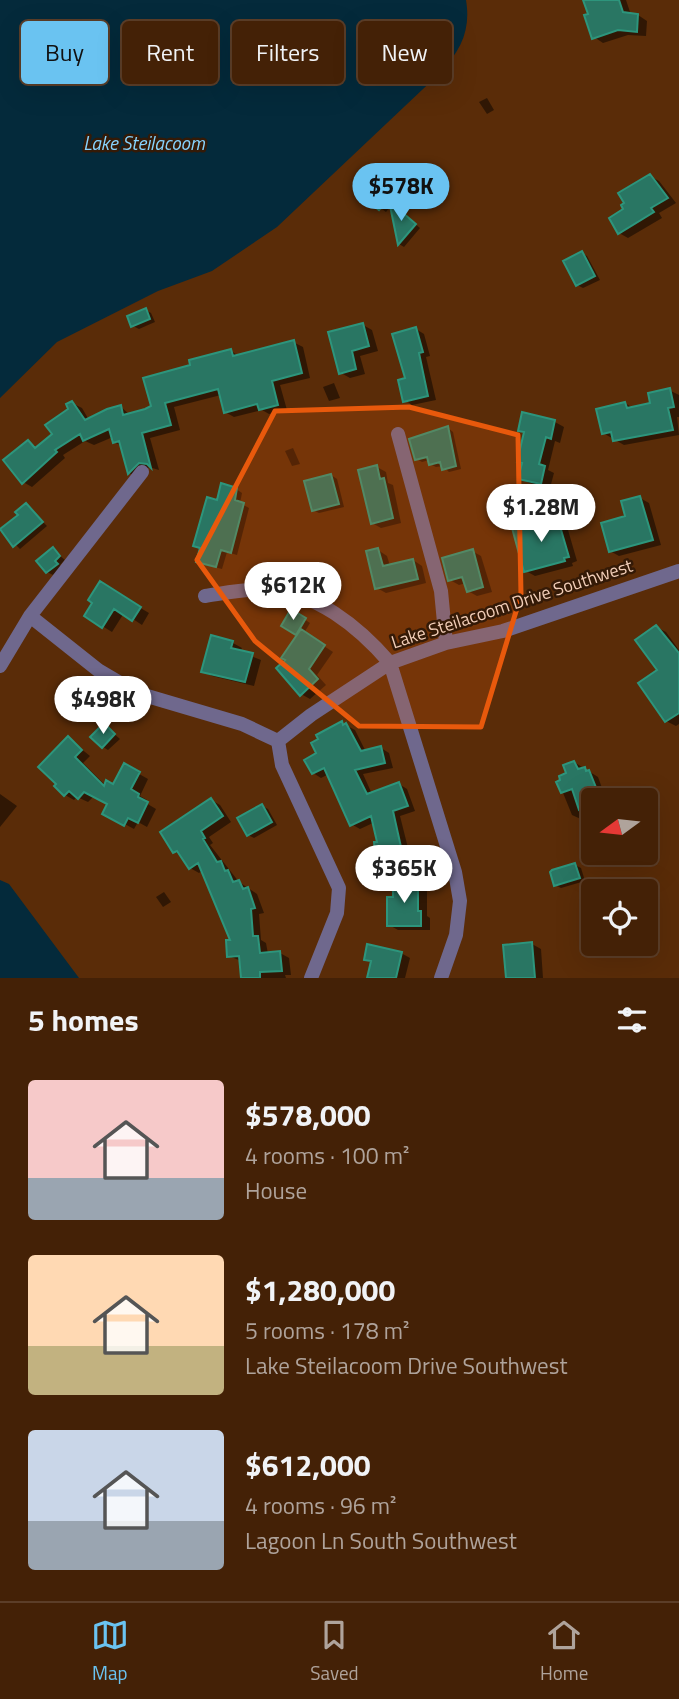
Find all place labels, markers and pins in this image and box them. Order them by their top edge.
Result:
pin: $578K [352,164,450,223]
pin: $1.28M [484,484,598,544]
pin: $612K [244,562,342,622]
pin: $498K [54,676,152,736]
pin: $365K [355,846,453,905]

